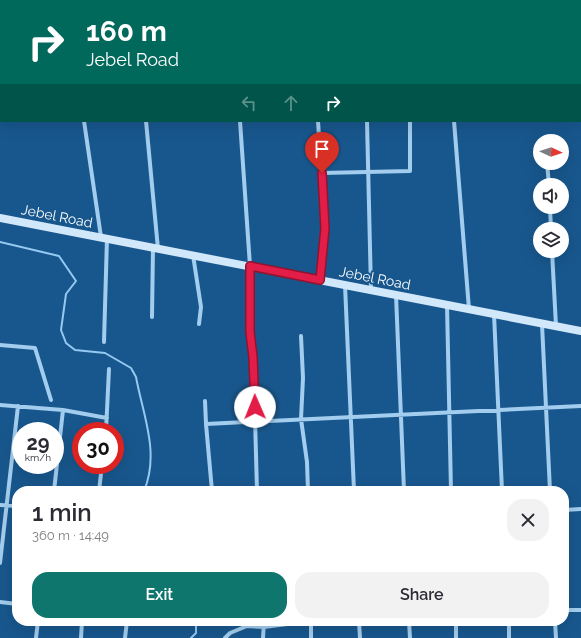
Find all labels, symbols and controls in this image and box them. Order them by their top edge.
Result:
text: 160 m [86,15,167,48]
icon: right [20,16,72,68]
text: Jebel Road [86,49,179,70]
icon: left [238,92,260,114]
icon: ahead [280,92,302,114]
icon: right [322,92,344,114]
pin [305,132,339,173]
north arrow [533,134,569,170]
map controls [533,134,569,258]
icon: arrive [311,138,333,160]
button: sound [533,178,569,214]
street label: Jebel Road [20,201,94,231]
button: layers [533,222,569,258]
street label: Jebel Road [338,263,412,293]
position arrow [234,386,276,428]
speed limit sign: 30 [72,422,124,474]
text: 29 [26,431,50,455]
text: km/h [25,452,51,463]
text: 1 min [32,498,92,527]
button: close [507,499,549,541]
text: 360 m · 14:49 [32,528,109,543]
button: Exit [32,572,287,618]
button: Share [295,572,549,618]

